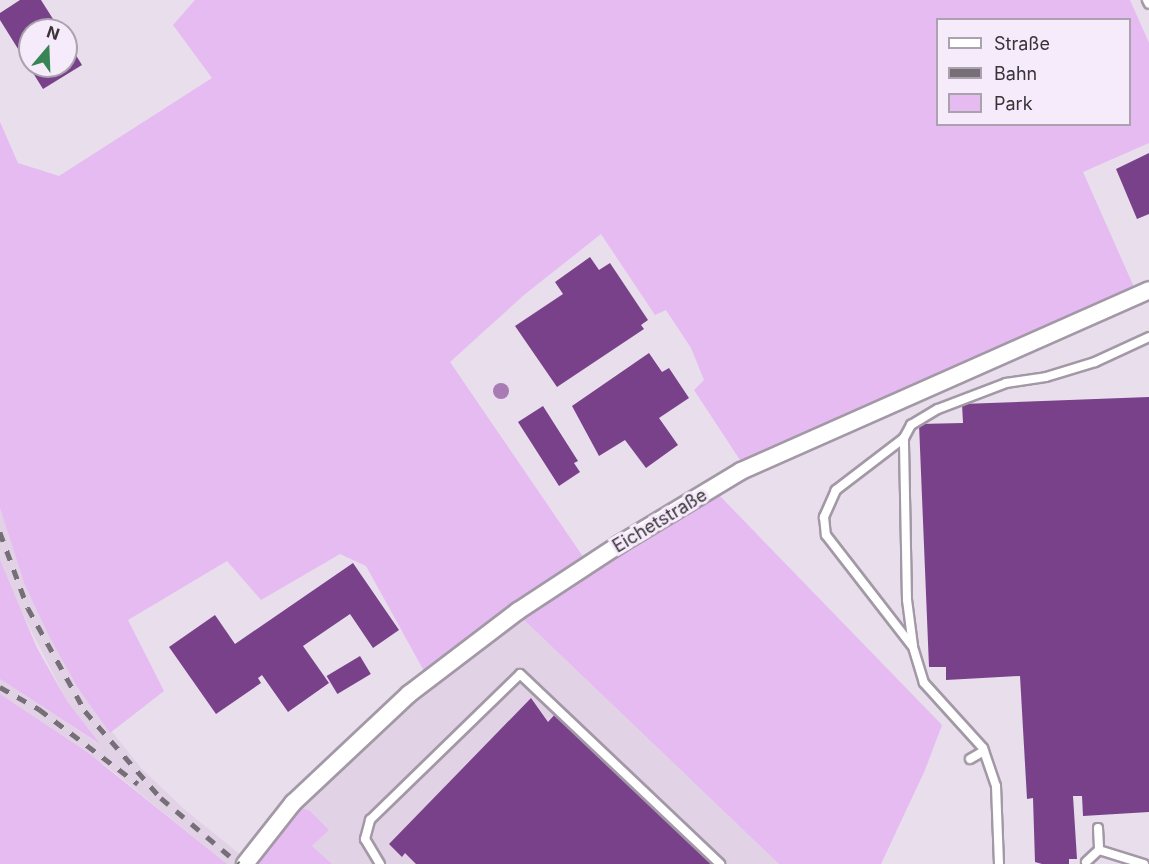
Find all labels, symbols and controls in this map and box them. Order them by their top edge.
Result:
north arrow [18,18,78,78]
legend [936,18,1131,126]
text: N [44,21,62,44]
text: Straße [994,33,1050,54]
text: Bahn [994,63,1037,84]
text: Park [994,93,1033,114]
street label: Eichetstraße [609,484,711,558]

